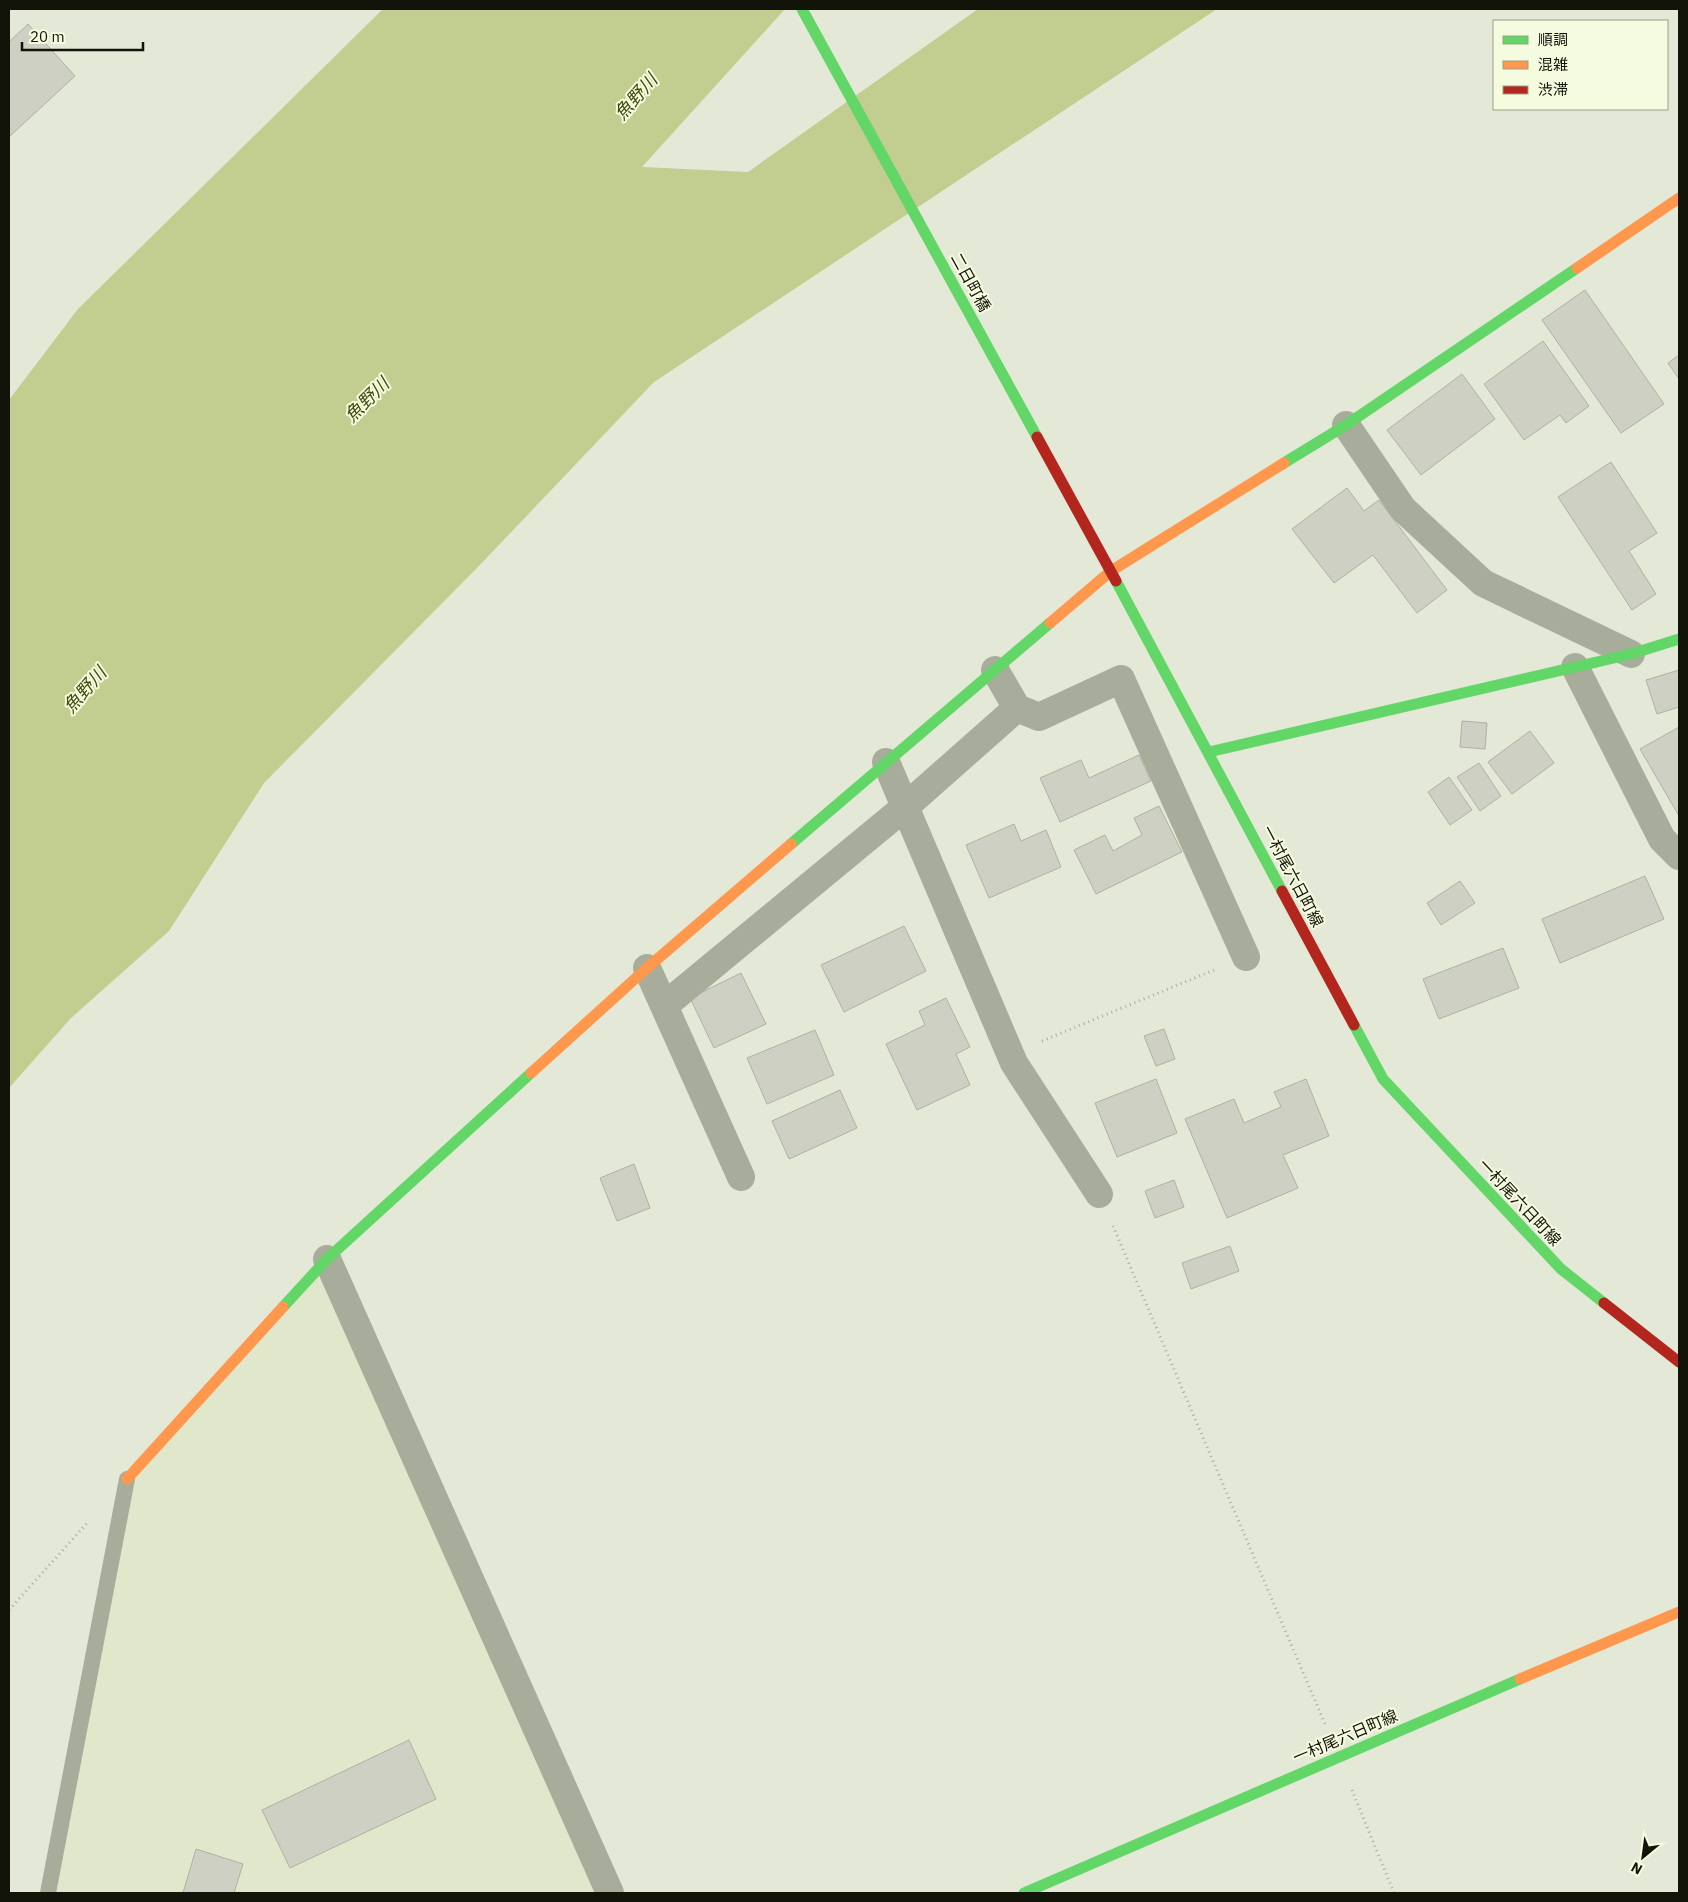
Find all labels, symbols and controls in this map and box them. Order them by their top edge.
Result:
scale bar [22,20,144,52]
legend [1493,20,1668,110]
text: 20 m [30,27,65,46]
text: 順調 [1538,30,1568,49]
text: 混雑 [1538,55,1568,74]
water label: 魚野川 [609,67,663,125]
text: 渋滞 [1538,80,1568,99]
street label: 二日町橋 [947,249,995,315]
water label: 魚野川 [339,371,395,427]
water label: 魚野川 [58,660,112,718]
street label: 一村尾六日町線 [1258,822,1328,930]
street label: 一村尾六日町線 [1474,1154,1566,1250]
street label: 一村尾六日町線 [1290,1705,1400,1767]
north arrow [1618,1832,1668,1882]
text: N [1628,1858,1645,1879]

